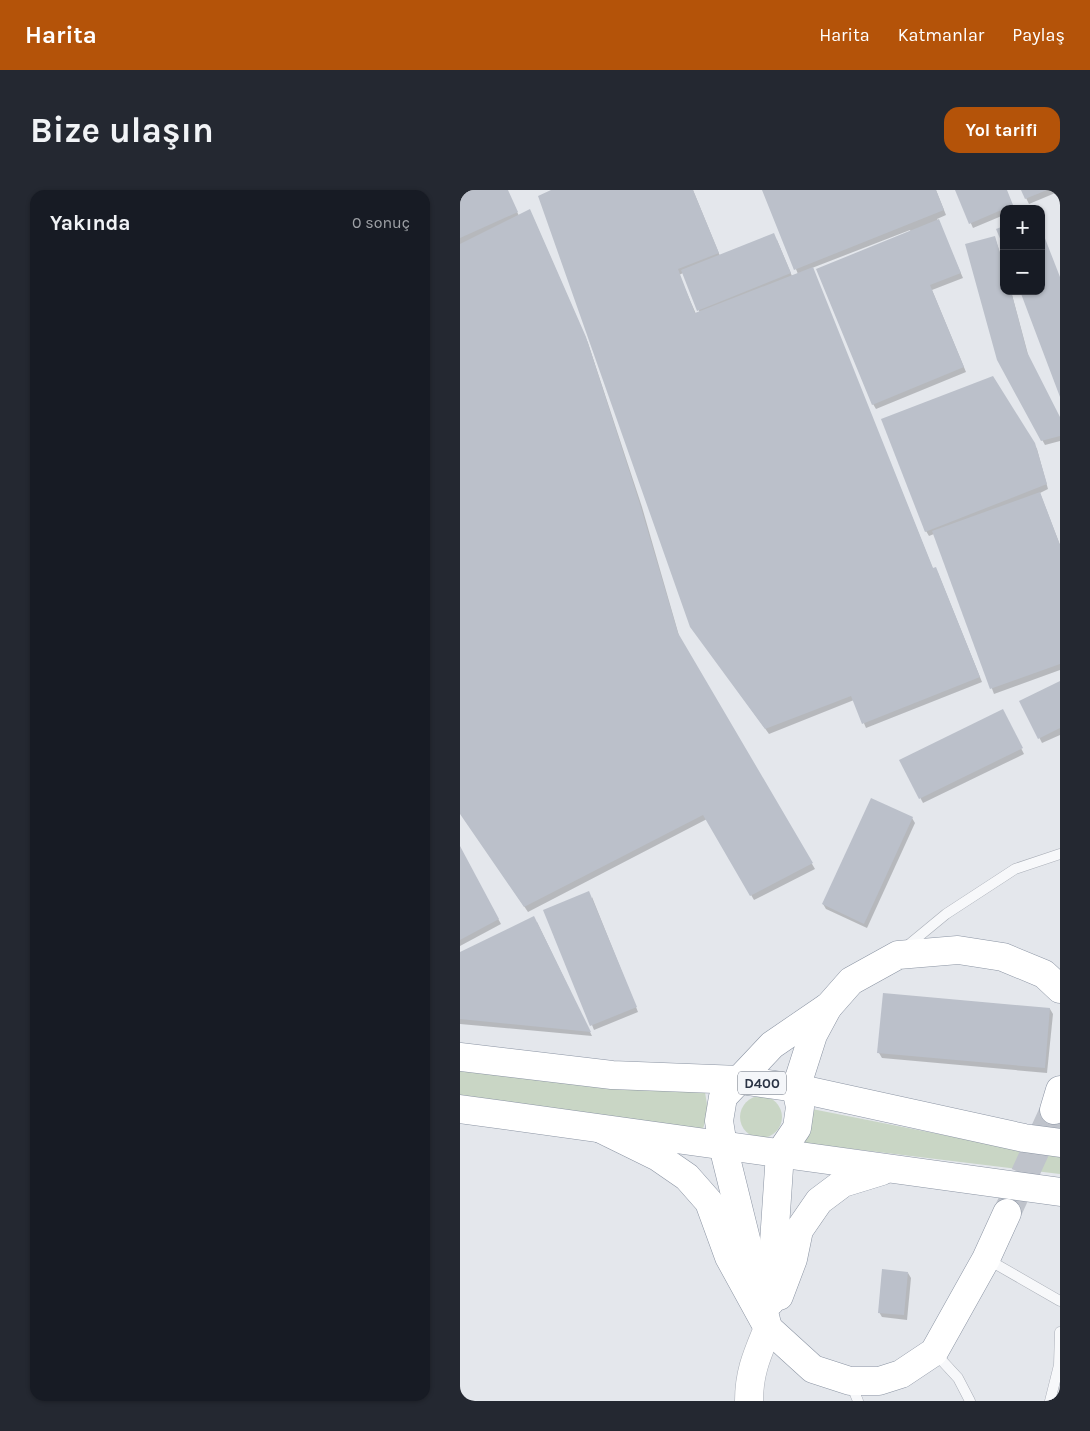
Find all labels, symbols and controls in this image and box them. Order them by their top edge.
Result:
text: Harita [25,21,97,49]
text: Harita [819,24,870,46]
text: Katmanlar [898,24,984,46]
text: Paylaş [1012,24,1065,46]
button: Yol tarifi [944,107,1060,153]
text: Bize ulaşın [30,110,214,151]
map controls [1000,205,1045,295]
button: + [1000,205,1045,250]
text: Yakında [50,211,131,235]
text: 0 sonuç [352,213,410,232]
button: − [1000,250,1045,295]
road number: D400 [738,1071,786,1094]

